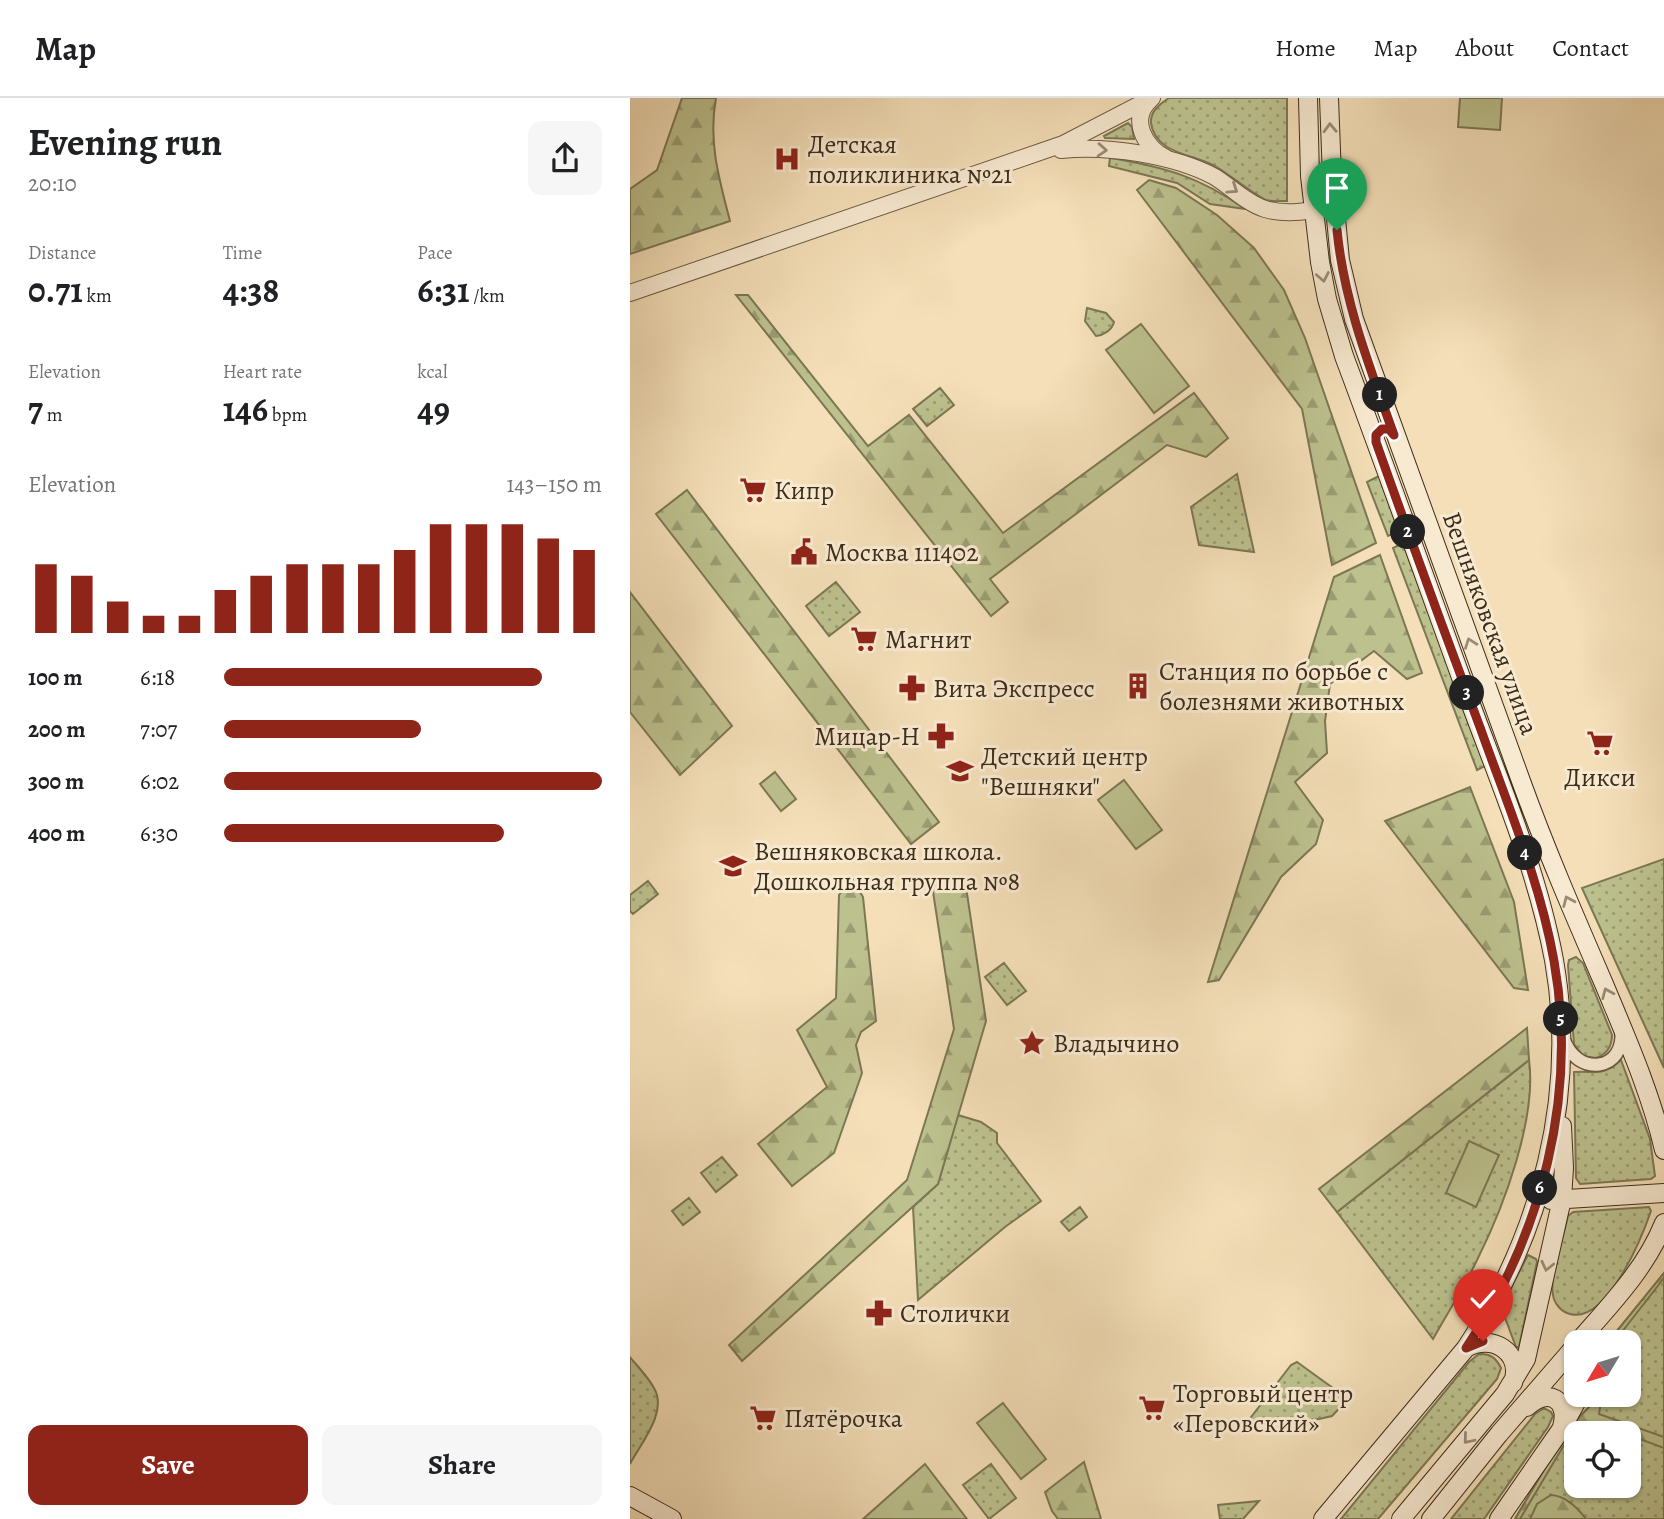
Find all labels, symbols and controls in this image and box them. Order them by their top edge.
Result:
text: Map [35,26,96,71]
text: Home [1275,32,1336,64]
text: Map [1374,32,1418,64]
text: About [1456,32,1514,64]
text: Contact [1552,32,1629,64]
text: Evening run [28,116,222,168]
button: share [528,121,602,195]
one-way arrow [1323,123,1338,134]
place label: Детская поликлиника №21 [808,127,1012,192]
one-way arrow [1097,142,1108,157]
hospital icon: Детская поликлиника №21 [772,144,802,174]
pin [1307,158,1367,230]
text: 20:10 [28,168,77,199]
icon: arrive [1318,169,1356,207]
one-way arrow [1225,181,1238,194]
text: Distance [28,240,96,266]
text: Time [223,240,262,266]
text: Pace [417,240,453,266]
text: 0.71 [28,266,83,314]
text: 4:38 [223,266,279,314]
text: 6:31 [417,266,470,314]
one-way arrow [1315,272,1330,283]
text: km [83,283,112,309]
text: /km [470,283,505,309]
text: Elevation [28,359,101,385]
text: Heart rate [223,359,302,385]
text: kcal [417,359,448,385]
pin: 1 [1362,378,1398,412]
text: 1 [1376,381,1383,407]
text: 7 [28,385,43,433]
text: 146 [223,385,268,433]
text: 49 [417,385,450,433]
text: m [43,402,63,428]
text: bpm [268,402,307,428]
text: Elevation [28,469,116,500]
text: 143–150 m [506,469,602,500]
place label: Кипр [774,473,834,508]
supermarket icon: Кипр [738,475,768,505]
street label: Вешняковская улица [1434,507,1547,740]
pin: 2 [1390,514,1426,550]
text: 2 [1403,518,1412,544]
place label: Москва 111402 [825,535,979,570]
public building icon: Москва 111402 [789,537,819,567]
place label: Магнит [885,622,972,657]
supermarket icon: Магнит [849,624,879,654]
one-way arrow [1464,637,1478,649]
place label: Станция по борьбе с болезнями животных [1159,654,1405,719]
text: 100 m [28,662,83,693]
text: 6:18 [140,662,175,693]
place label: Вита Экспресс [933,671,1095,706]
building icon: Станция по борьбе с болезнями животных [1123,671,1153,701]
pharmacy icon: Вита Экспресс [897,673,927,703]
pin: 3 [1450,676,1484,710]
text: 3 [1462,679,1471,705]
text: 200 m [28,714,86,745]
text: 7:07 [140,714,177,745]
place label: Мицар-Н [814,719,920,754]
pharmacy icon: Мицар-Н [926,721,956,751]
supermarket icon: Дикси [1585,728,1615,758]
place label: Детский центр "Вешняки" [981,739,1148,804]
school or university icon: Детский центр "Вешняки" [945,756,975,786]
place label: Дикси [1564,760,1636,795]
text: 300 m [28,766,84,797]
text: 6:02 [140,766,179,797]
text: 400 m [28,818,85,849]
text: 6:30 [140,818,178,849]
place label: Вешняковская школа. Дошкольная группа №8 [754,834,1020,899]
pin: 4 [1508,836,1542,870]
text: 4 [1520,839,1529,865]
school or university icon: Вешняковская школа. Дошкольная группа №8 [718,851,748,881]
one-way arrow [1563,896,1577,908]
one-way arrow [1602,987,1616,999]
pin: 5 [1544,1002,1578,1037]
text: 5 [1556,1005,1565,1031]
place label: Владычино [1053,1026,1180,1061]
place icon: Владычино [1017,1028,1047,1058]
pin: 6 [1522,1170,1558,1206]
text: 6 [1535,1174,1544,1200]
one-way arrow [1541,1260,1556,1272]
pin [1453,1269,1513,1341]
icon: check [1464,1280,1502,1318]
place label: Столички [900,1296,1010,1331]
pharmacy icon: Столички [864,1298,894,1328]
north arrow [1564,1330,1642,1407]
map controls [1564,1330,1641,1498]
place label: Торговый центр «Перовский» [1173,1376,1353,1441]
supermarket icon: Торговый центр «Перовский» [1137,1393,1167,1423]
place label: Пятёрочка [784,1401,903,1436]
supermarket icon: Пятёрочка [748,1403,778,1433]
button: locate [1564,1421,1641,1498]
button: Save [28,1425,308,1505]
button: Share [322,1425,602,1505]
one-way arrow [1464,1430,1476,1443]

